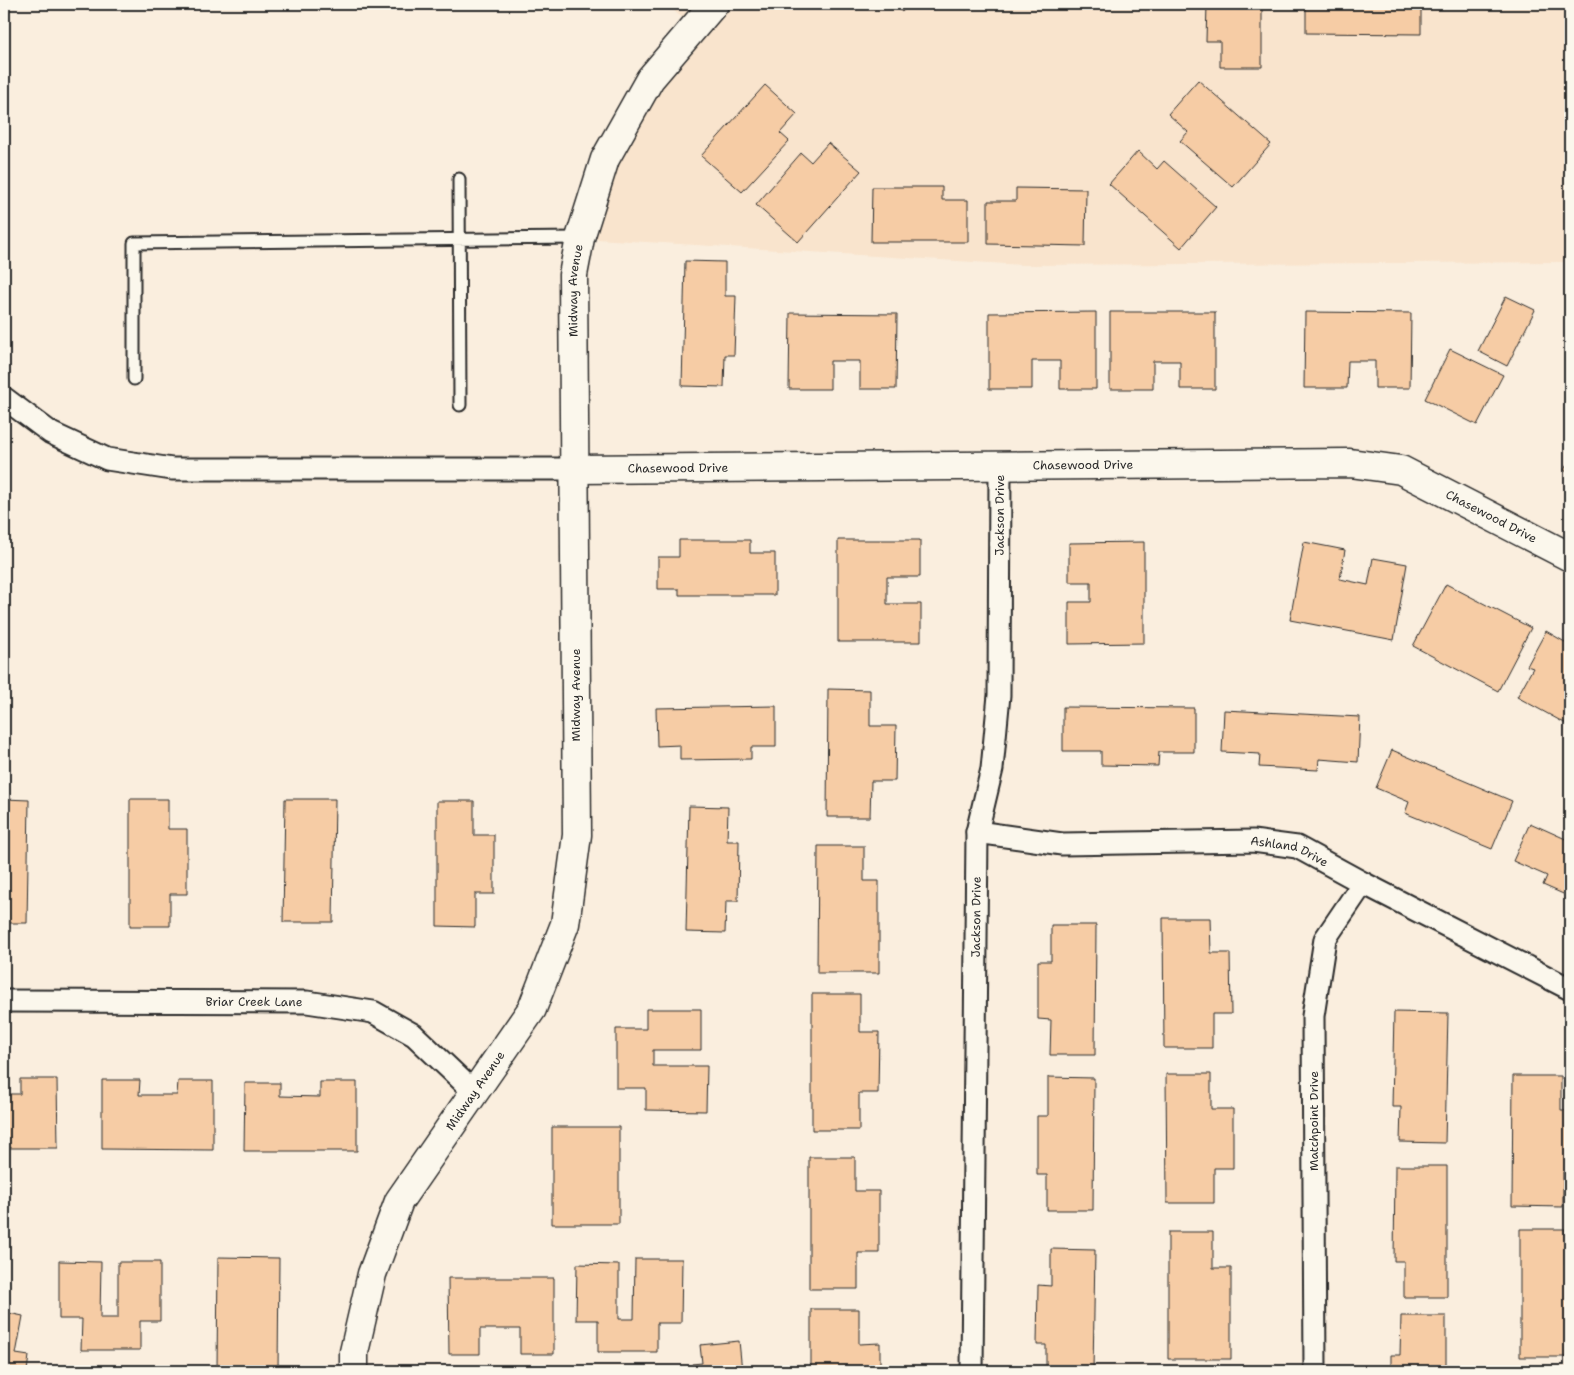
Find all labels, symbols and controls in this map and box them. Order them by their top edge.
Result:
street label: Midway Avenue [565,243,587,337]
street label: Chasewood Drive [1033,457,1133,473]
street label: Chasewood Drive [628,460,728,477]
street label: Jackson Drive [992,474,1008,556]
street label: Chasewood Drive [1443,486,1540,547]
street label: Midway Avenue [568,648,584,742]
street label: Ashland Drive [1249,833,1331,871]
street label: Jackson Drive [968,876,985,958]
street label: Briar Creek Lane [206,994,303,1010]
street label: Midway Avenue [442,1048,509,1134]
street label: Matchpoint Drive [1306,1071,1322,1171]

